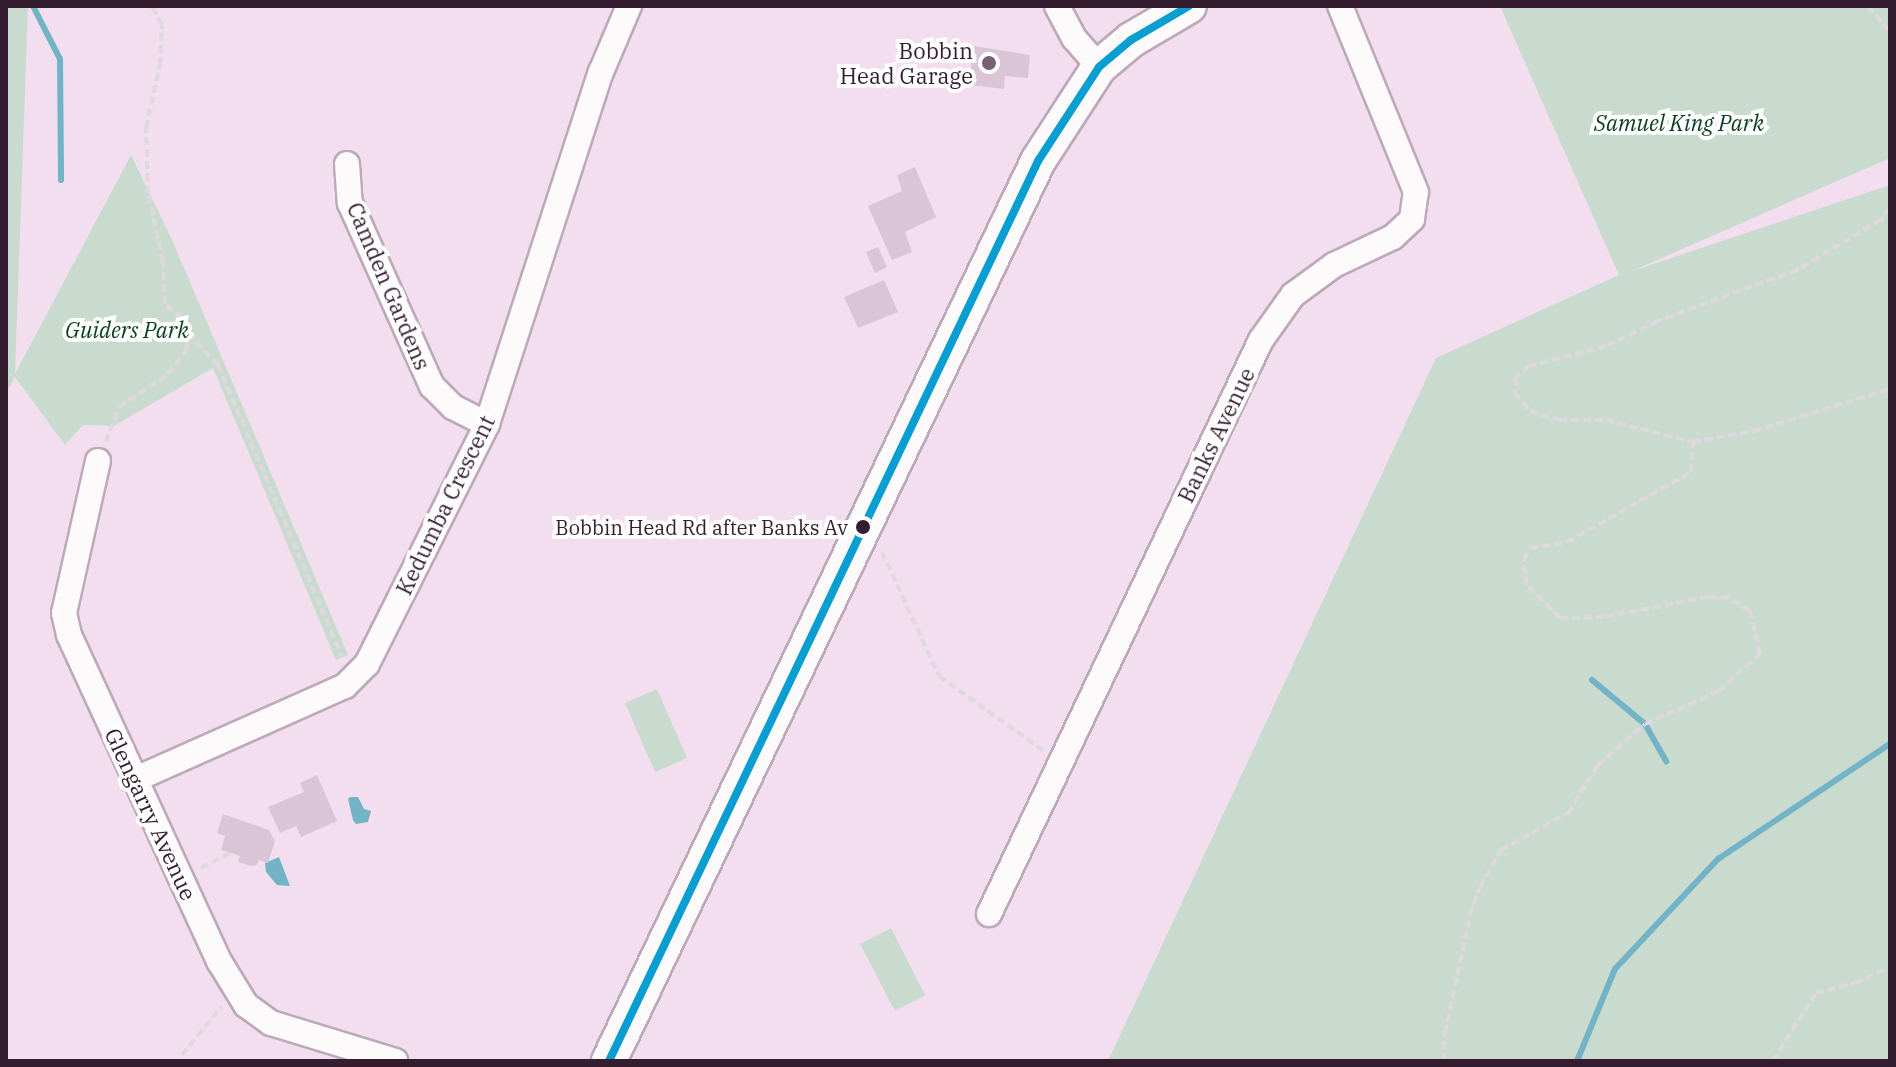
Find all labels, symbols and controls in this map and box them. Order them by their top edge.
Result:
place label: Bobbin Head Garage [840,37,973,88]
marker: Bobbin Head Garage [980,54,998,72]
park label: Samuel King Park [1594,110,1764,136]
street label: Camden Gardens [342,198,436,374]
park label: Guiders Park [65,317,189,343]
street label: Banks Avenue [1172,363,1260,507]
street label: Kedumba Crescent [390,411,500,599]
place label: Bobbin Head Rd after Banks Av [555,515,848,539]
marker: Bobbin Head Rd after Banks Av [855,519,871,535]
street label: Glengarry Avenue [100,724,202,904]

